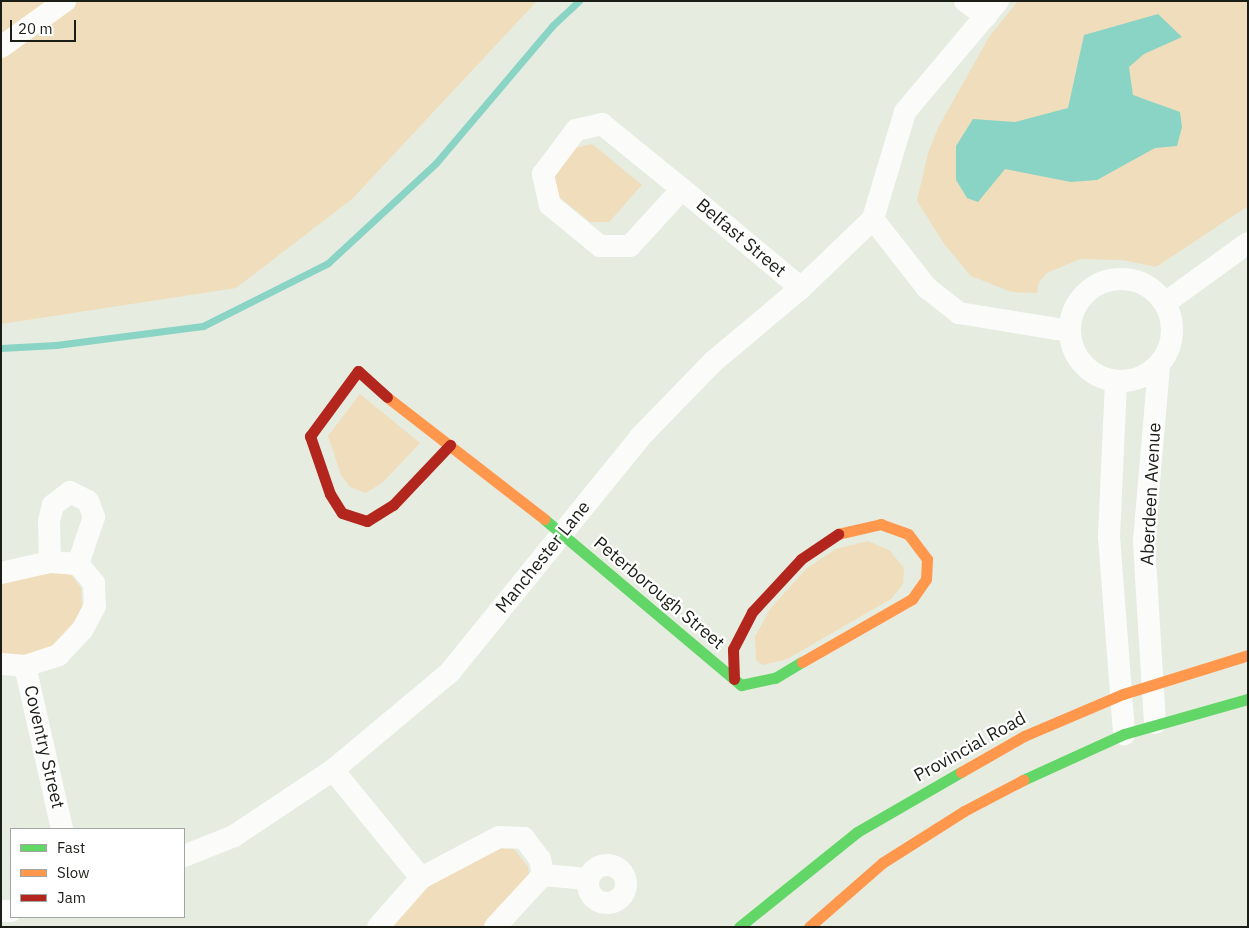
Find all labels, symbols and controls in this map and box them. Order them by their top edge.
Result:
scale bar [12,10,79,42]
text: 20 m [18,19,53,38]
street label: Belfast Street [692,194,790,282]
street label: Aberdeen Avenue [1136,422,1166,566]
street label: Manchester Lane [491,497,595,617]
street label: Peterborough Street [589,532,729,654]
street label: Coventry Street [19,683,69,811]
street label: Provincial Road [910,707,1030,787]
legend [10,828,185,918]
text: Fast [57,838,85,857]
text: Slow [57,863,90,882]
text: Jam [57,888,86,907]

